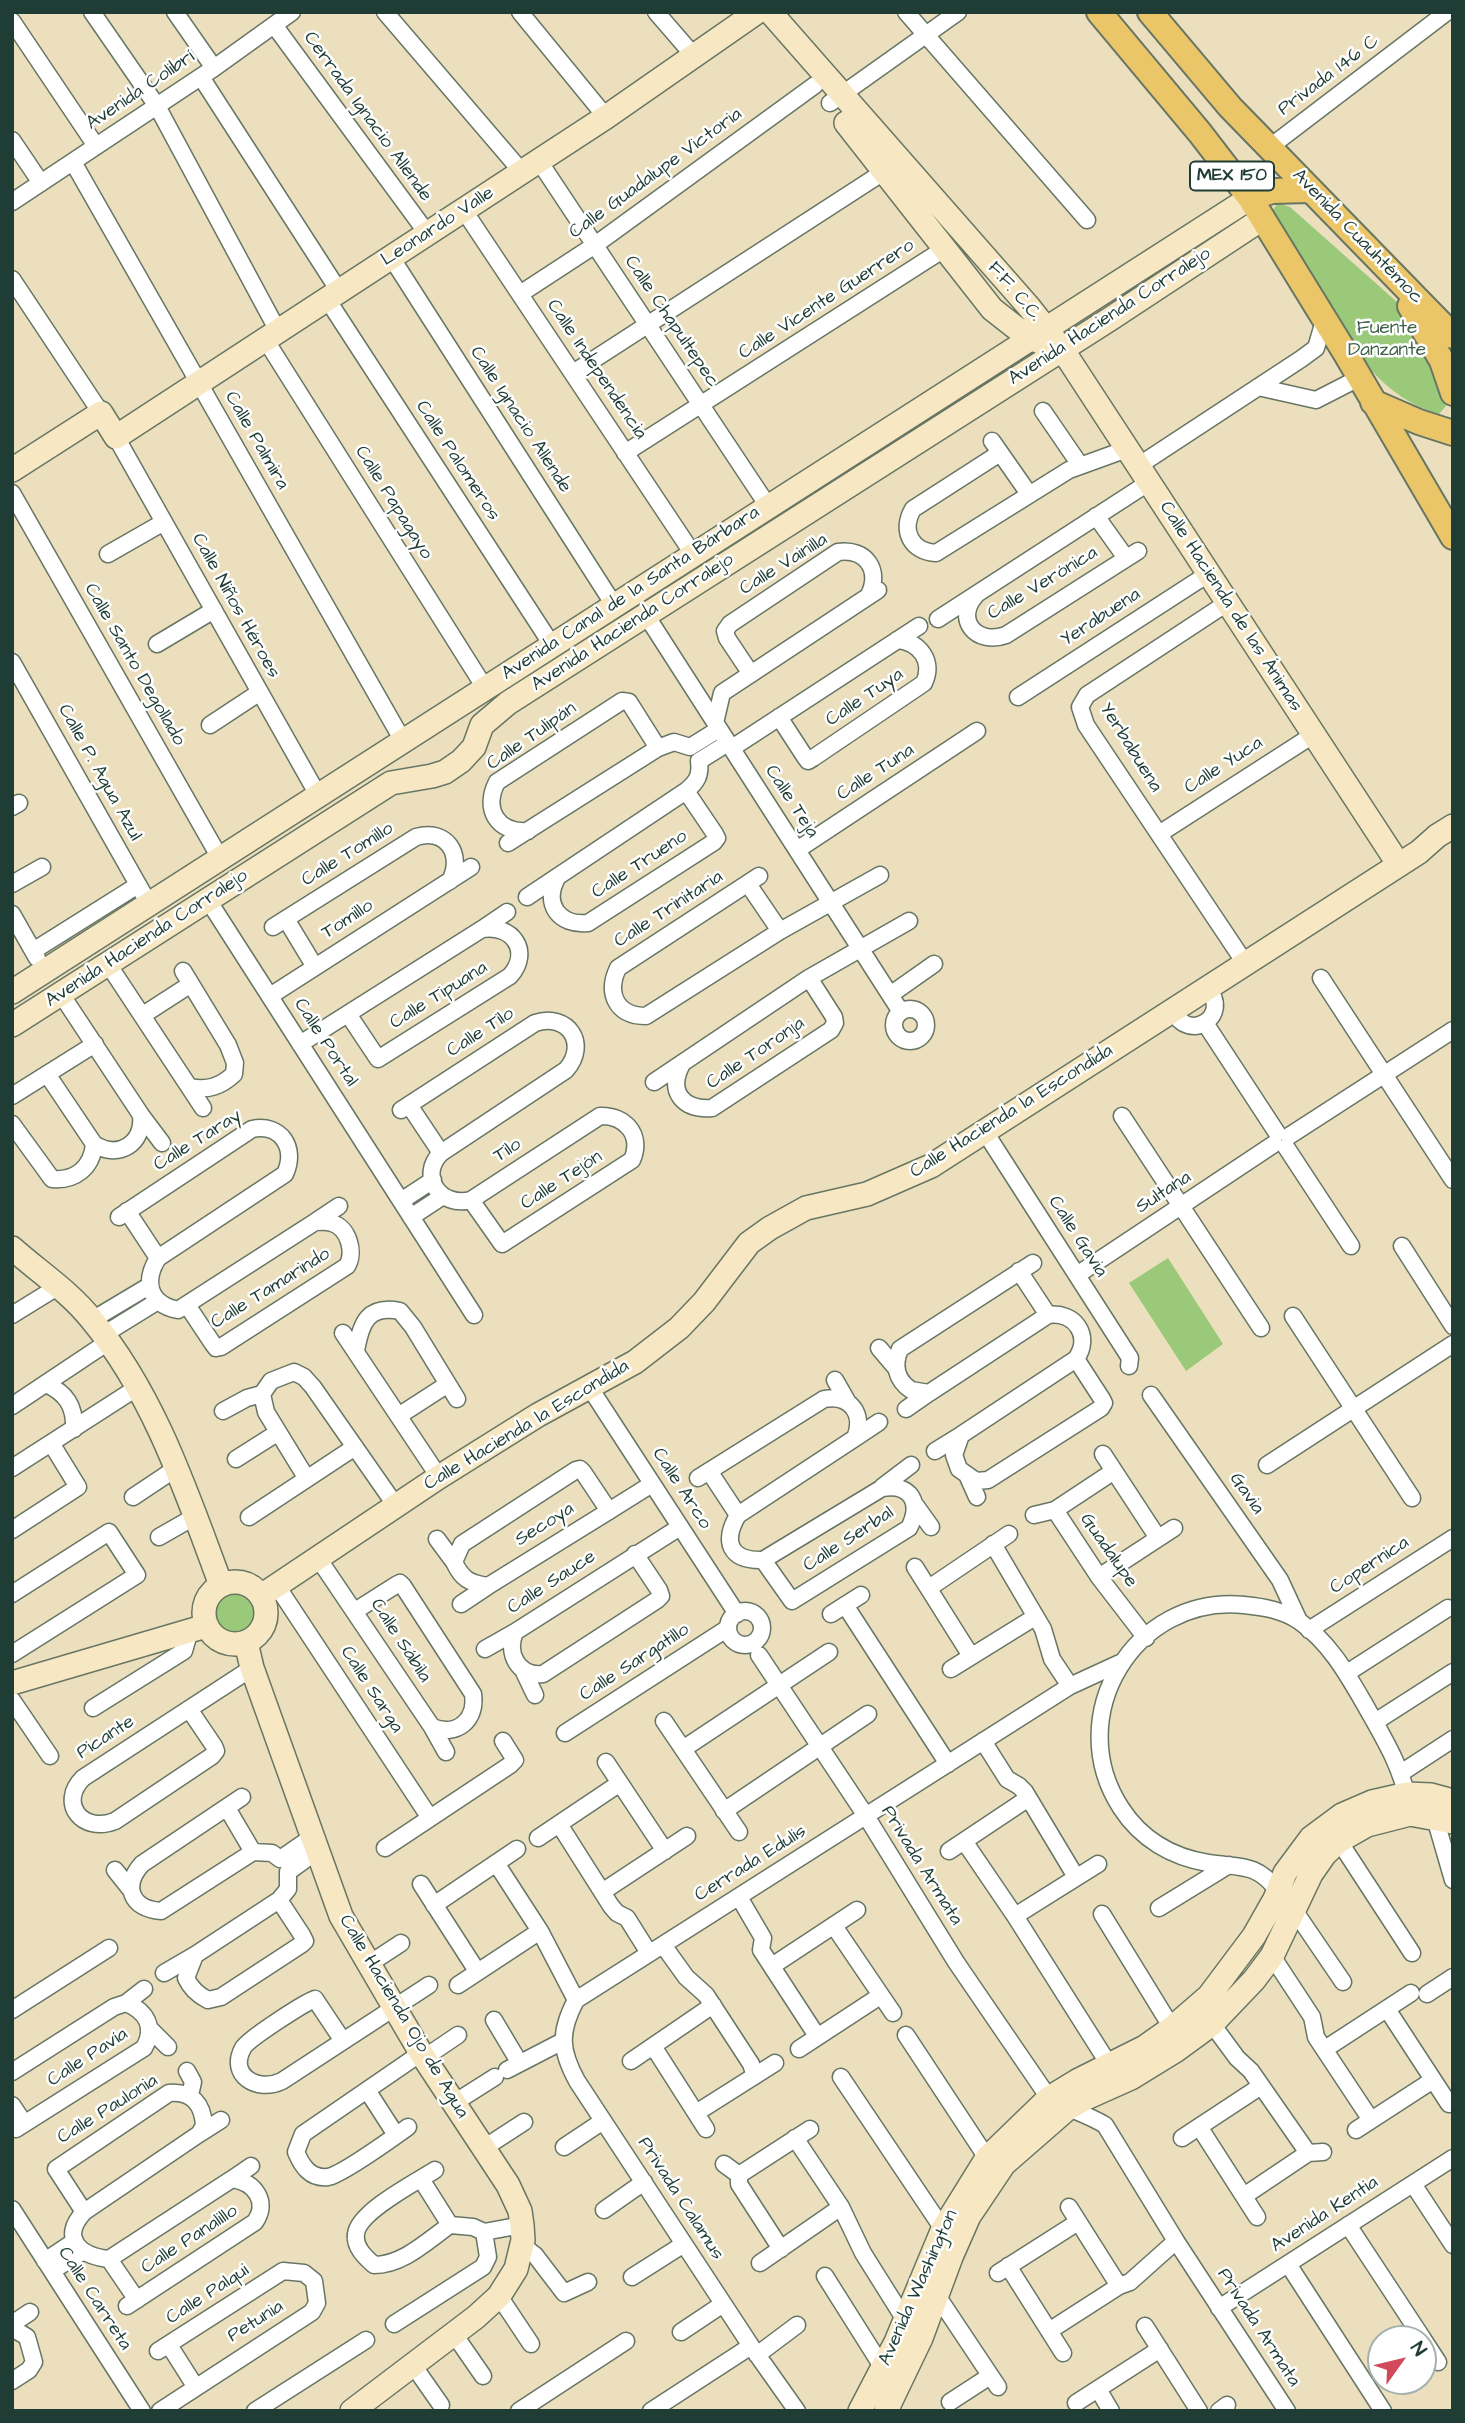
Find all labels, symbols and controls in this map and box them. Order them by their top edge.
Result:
street label: Cerrada Ignacio Allende [298,28,436,206]
street label: Privada 146 C [1274,31,1384,121]
street label: Avenida Colibrí [83,46,199,136]
street label: Calle Guadalupe Victoria [565,104,747,244]
road number: MEX 150 [1190,162,1274,190]
street label: Avenida Cuauhtémoc [1287,165,1427,309]
street label: Leonardo Valle [377,182,499,272]
street label: Calle Vicente Guerrero [735,235,919,365]
street label: Avenida Hacienda Corralejo [1005,243,1215,391]
street label: Calle Chapultepec [619,252,723,392]
street label: F.F. C.C. [982,258,1046,326]
street label: Calle Independencia [541,296,651,444]
park label: Fuente Danzante [1348,318,1426,362]
street label: Calle Ignacio Allende [464,343,576,497]
street label: Calle Palmira [219,388,293,494]
street label: Calle Palomeros [410,397,504,525]
street label: Calle Papagayo [349,442,437,564]
street label: Calle Hacienda de las Ánimas [1153,498,1307,716]
street label: Avenida Canal de la Santa Bárbara [498,502,764,686]
street label: Calle Vainilla [736,529,832,601]
street label: Calle Niños Héroes [186,530,284,682]
street label: Calle Verónica [984,542,1102,626]
street label: Avenida Hacienda Corralejo [528,549,738,697]
street label: Calle Santo Degollado [78,580,190,750]
street label: Yerabuena [1057,584,1145,652]
street label: Calle Tuya [822,664,908,732]
street label: Calle Tulipán [483,698,581,776]
street label: Yerbabuena [1094,699,1166,797]
street label: Calle P. Agua Azul [52,701,146,845]
street label: Calle Yuca [1181,732,1267,800]
street label: Calle Tuna [833,740,919,806]
street label: Calle Teja [759,761,823,843]
street label: Calle Tomillo [298,818,398,892]
street label: Calle Trueno [588,826,692,904]
street label: Avenida Hacienda Corralejo [42,865,252,1013]
street label: Calle Trinitaria [610,866,728,954]
street label: Tomillo [318,895,378,945]
street label: Calle Tipuana [386,957,492,1035]
street label: Calle Portal [288,995,362,1091]
street label: Calle Tilo [443,1003,519,1063]
street label: Calle Toronja [703,1013,809,1095]
street label: Calle Hacienda la Escondida [906,1040,1118,1184]
street label: Calle Taray [150,1105,246,1177]
street label: Tilo [490,1134,526,1168]
street label: Calle Tejón [517,1146,607,1216]
street label: Sultana [1132,1167,1196,1219]
street label: Calle Gavia [1042,1192,1112,1282]
street label: Calle Tamarindo [207,1243,335,1335]
street label: Calle Hacienda la Escondida [420,1356,634,1496]
street label: Calle Arco [646,1444,716,1534]
street label: Gavia [1224,1469,1268,1519]
street label: Secoya [511,1498,579,1552]
street label: Calle Serbal [799,1502,899,1578]
street label: Guadalupe [1074,1509,1142,1593]
street label: Copernica [1326,1532,1414,1600]
street label: Calle Sauce [504,1546,600,1620]
street label: Calle Sábila [365,1595,435,1687]
street label: Calle Sargatillo [576,1619,694,1707]
street label: Calle Sarga [335,1642,407,1738]
street label: Picante [73,1711,139,1765]
street label: Privada Armata [875,1802,967,1930]
street label: Cerrada Edulis [691,1821,811,1907]
street label: Calle Hacienda Ojo de Agua [333,1911,473,2123]
street label: Calle Pavía [44,2024,132,2092]
street label: Calle Paulonia [54,2070,162,2150]
street label: Privada Calamus [632,2133,728,2265]
street label: Avenida Kentia [1267,2172,1383,2258]
street label: Calle Panalillo [137,2200,243,2280]
street label: Avenida Washington [874,2207,964,2369]
street label: Calle Carreta [52,2243,136,2355]
street label: Calle Palqui [162,2260,254,2330]
street label: Privada Armata [1211,2265,1305,2391]
street label: Petunia [224,2296,288,2348]
north arrow [1367,2325,1437,2395]
text: N [1404,2337,1433,2362]

